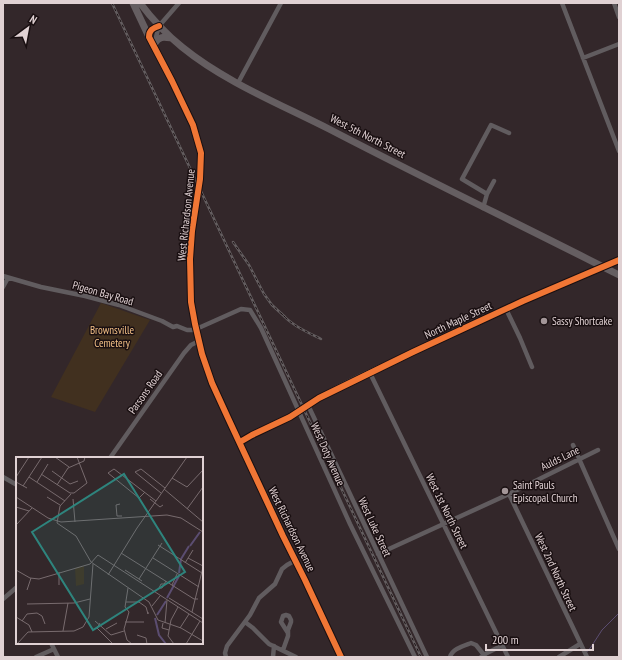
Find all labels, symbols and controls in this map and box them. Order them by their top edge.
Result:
north arrow [8,8,48,48]
text: N [27,12,40,27]
street label: West 5th North Street [328,111,408,161]
street label: West Richardson Avenue [174,168,198,262]
street label: Pigeon Bay Road [71,278,135,308]
street label: North Maple Street [422,298,494,342]
place label: Sassy Shortcake [552,314,613,328]
marker: Sassy Shortcake [539,316,549,326]
park label: Brownsville Cemetery [90,323,135,350]
street label: Parsons Road [125,367,165,417]
street label: West Doty Avenue [308,420,348,488]
street label: Aulds Lane [538,442,582,473]
inset map [16,457,203,644]
street label: West 1st North Street [423,471,471,551]
place label: Saint Pauls Episcopal Church [513,478,578,505]
street label: West Richardson Avenue [265,484,319,574]
marker: Saint Pauls Episcopal Church [500,486,510,496]
street label: West Luke Street [355,495,395,559]
street label: West 2nd North Street [532,531,580,613]
scale bar [486,626,593,652]
text: 200 m [492,632,519,647]

